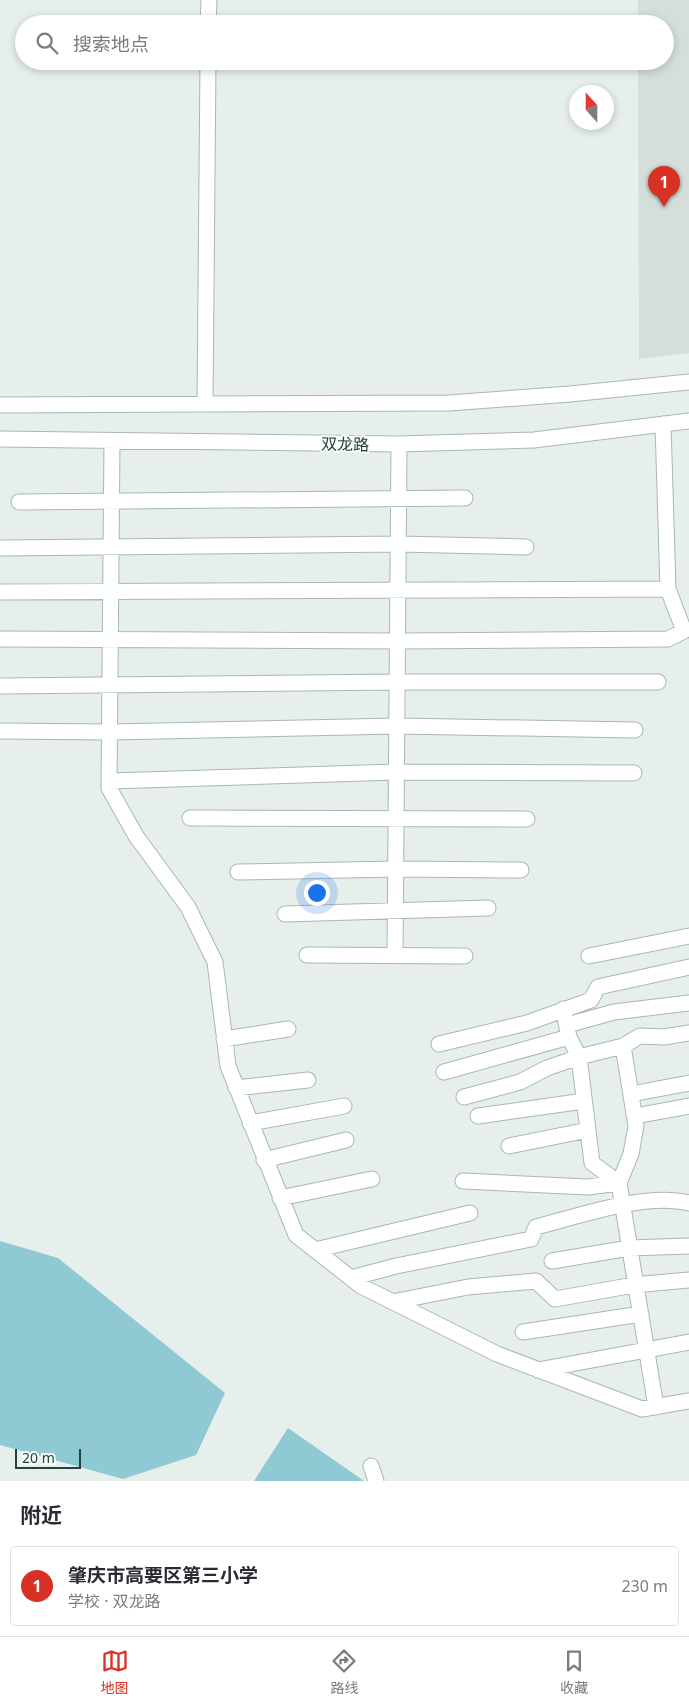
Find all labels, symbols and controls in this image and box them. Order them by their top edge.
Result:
search box [15,15,674,70]
icon: search [33,29,61,57]
text: 搜索地点 [73,31,149,57]
north arrow [569,85,614,130]
pin: 1 [648,166,680,207]
street label: 双龙路 [321,433,369,455]
your location [304,880,330,906]
scale bar [15,1446,81,1469]
text: 20 m [22,1448,55,1467]
text: 附近 [20,1501,62,1529]
text: 肇庆市高要区第三小学 [68,1562,258,1588]
text: 1 [32,1575,42,1597]
text: 230 m [621,1575,668,1597]
text: 学校 · 双龙路 [68,1590,161,1612]
tab: 地图 [101,1647,129,1697]
tab: 路线 [330,1647,358,1697]
tab: 收藏 [560,1647,588,1697]

